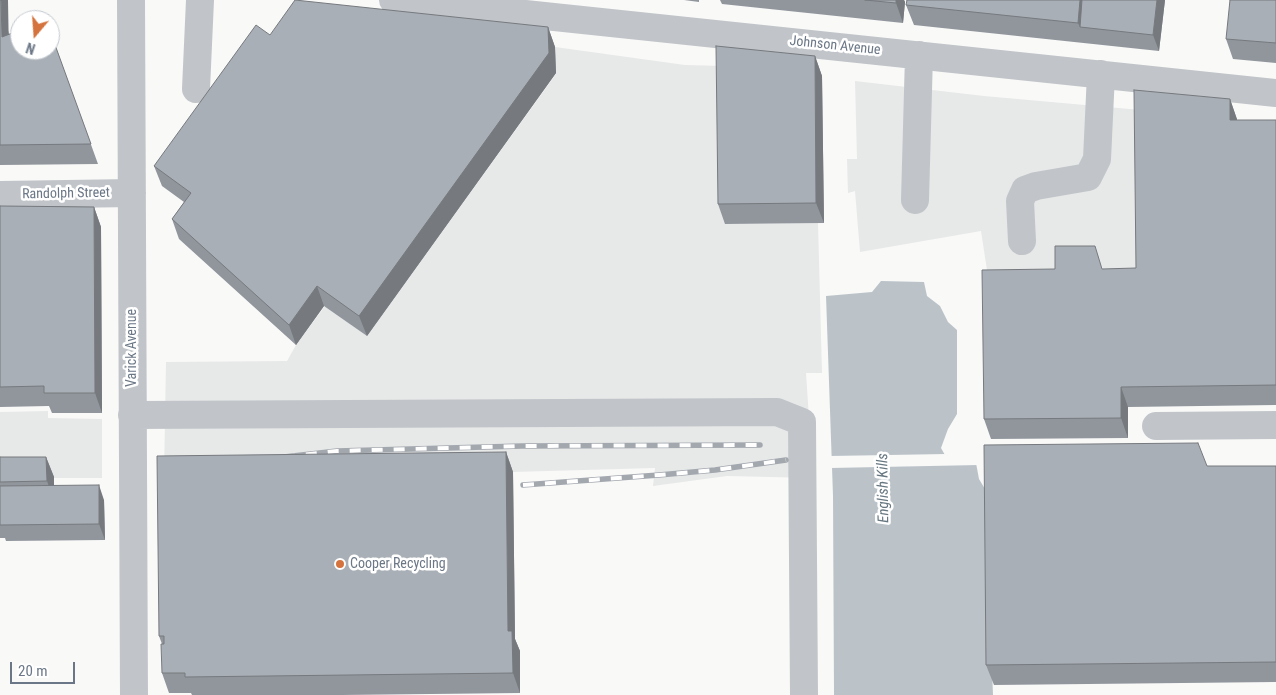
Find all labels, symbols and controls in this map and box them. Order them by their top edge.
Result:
north arrow [10,10,60,60]
street label: Johnson Avenue [789,33,881,59]
text: N [24,39,37,57]
street label: Randolph Street [22,185,110,203]
street label: Varick Avenue [124,309,140,387]
water label: English Kills [874,453,894,523]
place label: Cooper Recycling [350,556,446,572]
marker: Cooper Recycling [334,558,346,570]
scale bar [12,652,78,684]
text: 20 m [18,662,48,680]

